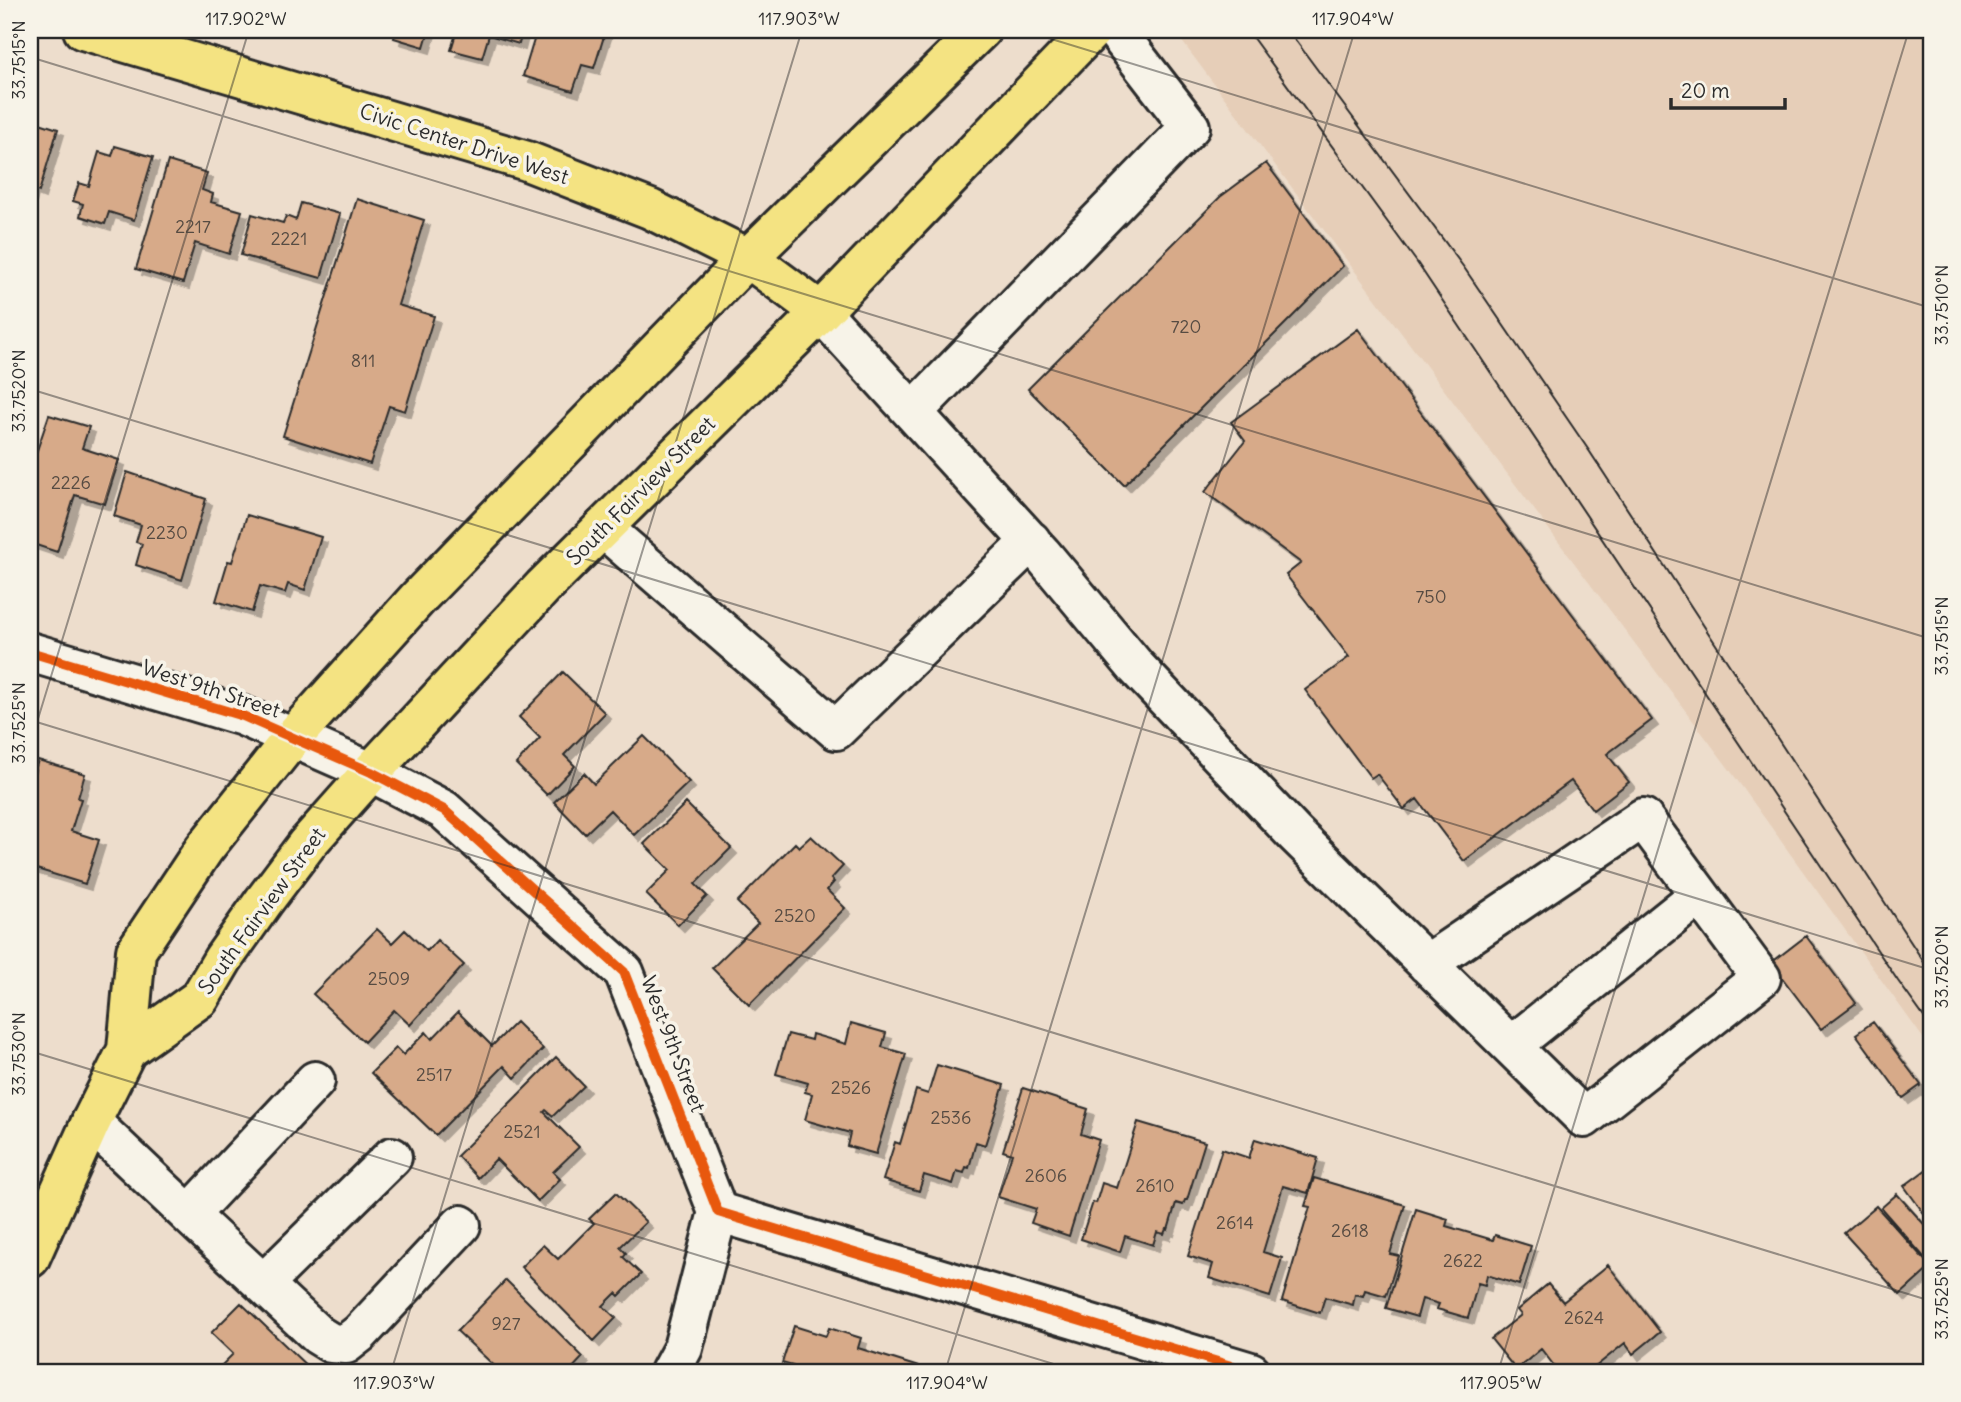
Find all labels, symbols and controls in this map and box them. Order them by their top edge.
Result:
text: 117.902°W [205,7,287,30]
text: 117.903°W [758,7,840,30]
text: 117.904°W [1312,7,1394,30]
text: 33.7515°N [7,20,30,100]
scale bar [1671,66,1784,110]
text: 20 m [1681,77,1730,104]
street label: Civic Center Drive West [356,97,572,190]
house number: 2217 [175,215,211,238]
house number: 2221 [271,227,307,250]
text: 33.7510°N [1930,265,1953,345]
house number: 720 [1171,315,1201,338]
text: 33.7520°N [7,349,30,433]
house number: 811 [351,349,375,372]
street label: South Fairview Street [560,410,721,571]
house number: 2226 [51,471,91,494]
house number: 2230 [146,521,188,544]
house number: 750 [1415,585,1447,608]
text: 33.7515°N [1930,596,1953,676]
street label: West 9th Street [139,654,284,724]
text: 33.7525°N [7,682,30,764]
street label: South Fairview Street [192,822,331,999]
house number: 2520 [774,904,816,927]
text: 33.7520°N [1930,925,1953,1009]
house number: 2509 [368,967,410,990]
street label: West 9th Street [635,972,712,1116]
text: 33.7530°N [7,1012,30,1096]
house number: 2517 [416,1063,452,1086]
house number: 2526 [831,1076,871,1099]
house number: 2536 [931,1106,971,1129]
house number: 2521 [503,1120,541,1143]
house number: 2606 [1025,1164,1067,1187]
house number: 2610 [1135,1174,1175,1197]
house number: 2614 [1216,1211,1254,1234]
house number: 2618 [1331,1219,1369,1242]
house number: 2622 [1443,1249,1483,1272]
text: 33.7525°N [1930,1258,1953,1340]
house number: 2624 [1564,1306,1604,1329]
house number: 927 [491,1312,521,1335]
text: 117.903°W [353,1371,435,1394]
text: 117.904°W [906,1371,988,1394]
text: 117.905°W [1460,1371,1542,1394]

